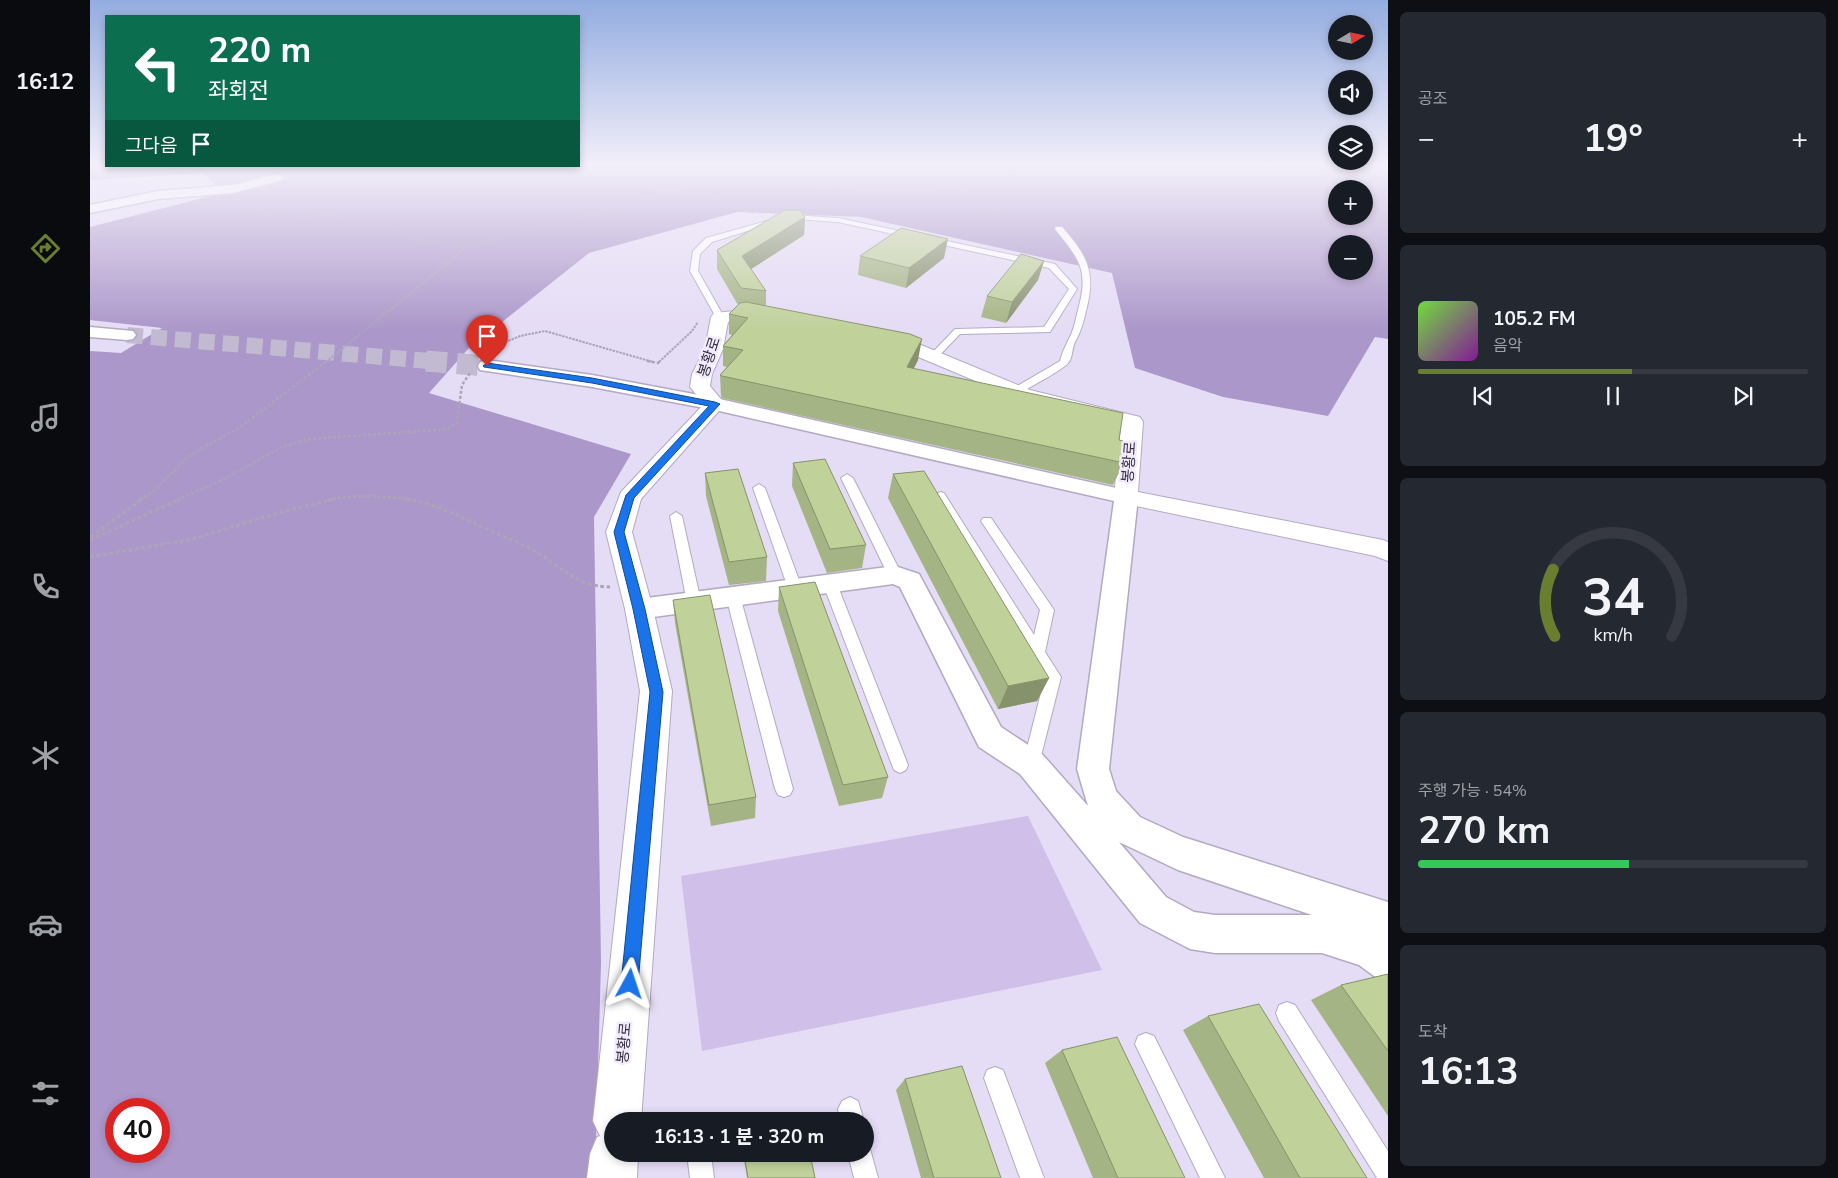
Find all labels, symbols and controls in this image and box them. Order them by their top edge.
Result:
north arrow [1328,15,1372,60]
map controls [1328,15,1373,280]
text: 220 m [208,27,311,74]
icon: left [125,35,190,100]
text: 16:12 [16,67,74,97]
button: sound [1328,70,1373,115]
text: 좌회전 [208,76,269,106]
text: 공조 [1418,88,1447,110]
text: 19° [1583,113,1643,164]
text: − [1418,120,1435,158]
text: + [1791,120,1808,158]
button: layers [1328,125,1373,170]
icon: arrive [187,130,215,158]
text: 그다음 [125,133,177,159]
button: + [1328,180,1373,225]
icon: directions [28,231,63,266]
button: − [1328,235,1373,280]
text: 105.2 FM [1493,306,1576,332]
pin [466,315,508,366]
icon: arrive [473,322,501,350]
street label: 봉황로 [693,334,725,380]
text: 음악 [1493,335,1522,357]
icon: previous [1469,382,1497,410]
icon: pause [1599,382,1627,410]
icon: next [1729,382,1757,410]
icon: music [28,400,63,435]
street label: 봉황로 [1118,441,1140,483]
text: 34 [1582,562,1644,633]
icon: phone [28,569,63,604]
text: km/h [1593,623,1633,647]
icon: climate [28,738,63,773]
text: 주행 가능 · 54% [1418,780,1527,802]
text: 270 km [1418,805,1550,856]
icon: car [28,907,63,942]
position arrow [603,957,655,1009]
text: 도착 [1418,1021,1447,1043]
street label: 봉황로 [612,1022,636,1064]
text: 16:13 [1418,1046,1519,1097]
icon: filters [28,1076,63,1111]
speed limit sign: 40 [105,1098,170,1163]
text: 16:13 · 1 분 · 320 m [654,1124,824,1150]

